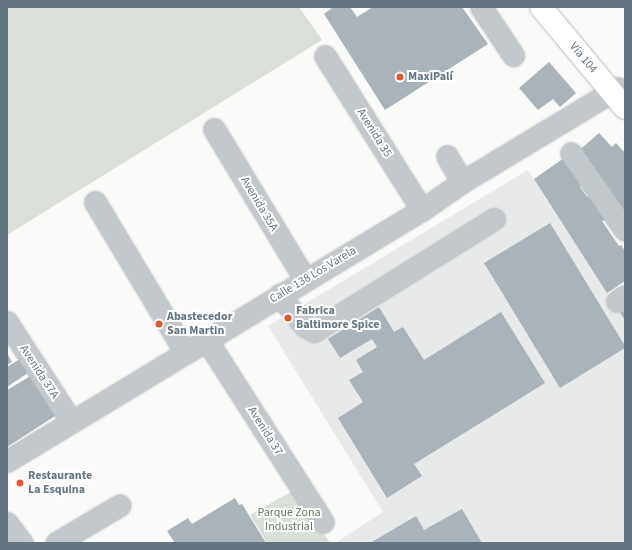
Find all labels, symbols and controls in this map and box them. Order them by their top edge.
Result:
street label: Vía 104 [566,40,600,76]
place label: MaxiPalí [408,70,453,84]
marker: MaxiPalí [395,72,405,82]
street label: Avenida 35 [353,106,395,160]
street label: Avenida 35A [237,174,281,234]
street label: Calle 138 Los Varela [267,244,359,306]
place label: Fabrica Baltimore Spice [296,304,380,332]
place label: Abastecedor San Martin [167,310,232,338]
marker: Fabrica Baltimore Spice [283,313,293,323]
marker: Abastecedor San Martin [154,319,164,329]
street label: Avenida 37A [16,342,62,402]
street label: Avenida 37 [244,404,286,458]
place label: Restaurante La Esquina [28,469,92,497]
marker: Restaurante La Esquina [15,478,25,488]
park label: Parque Zona Industrial [257,506,321,534]

